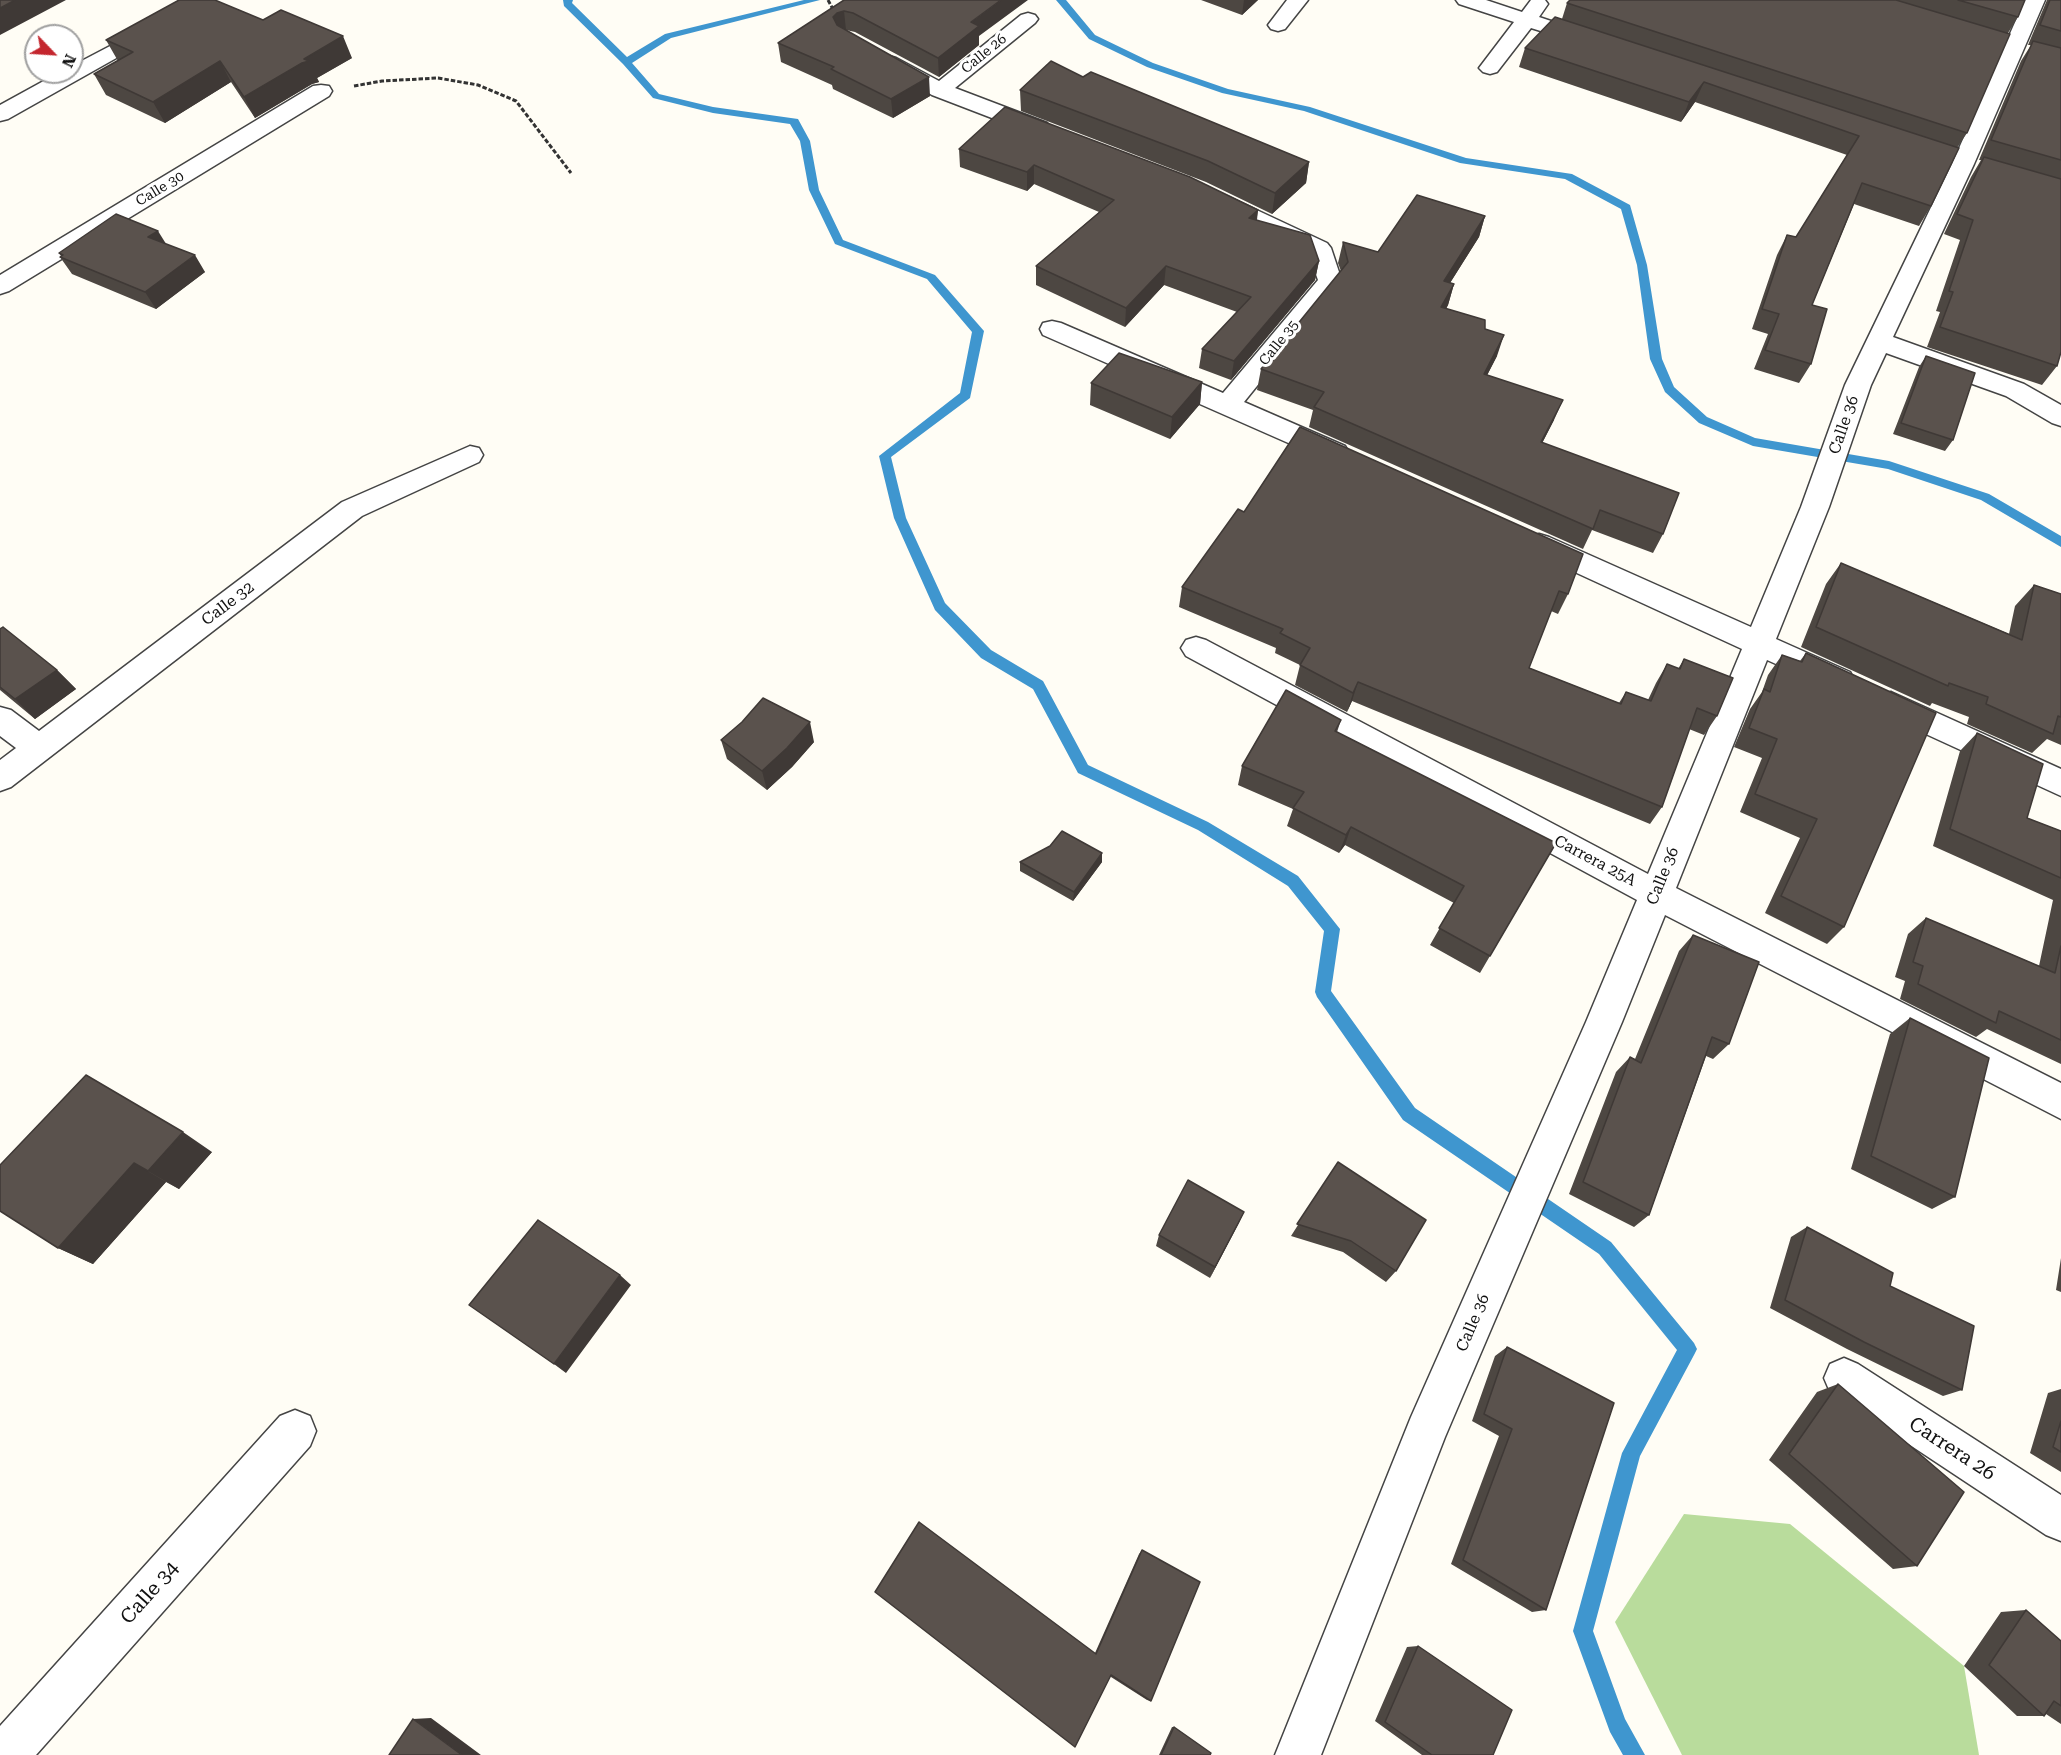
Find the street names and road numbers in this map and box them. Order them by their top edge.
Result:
street label: Calle 26 [958,31,1010,77]
street label: Calle 30 [133,168,187,210]
street label: Calle 35 [1256,317,1302,369]
street label: Calle 36 [1825,393,1863,457]
street label: Calle 32 [198,578,258,630]
street label: Carrera 25A [1551,831,1639,891]
street label: Calle 36 [1643,844,1683,908]
street label: Calle 36 [1452,1291,1494,1355]
street label: Carrera 26 [1904,1412,2000,1486]
street label: Calle 34 [116,1557,184,1629]

